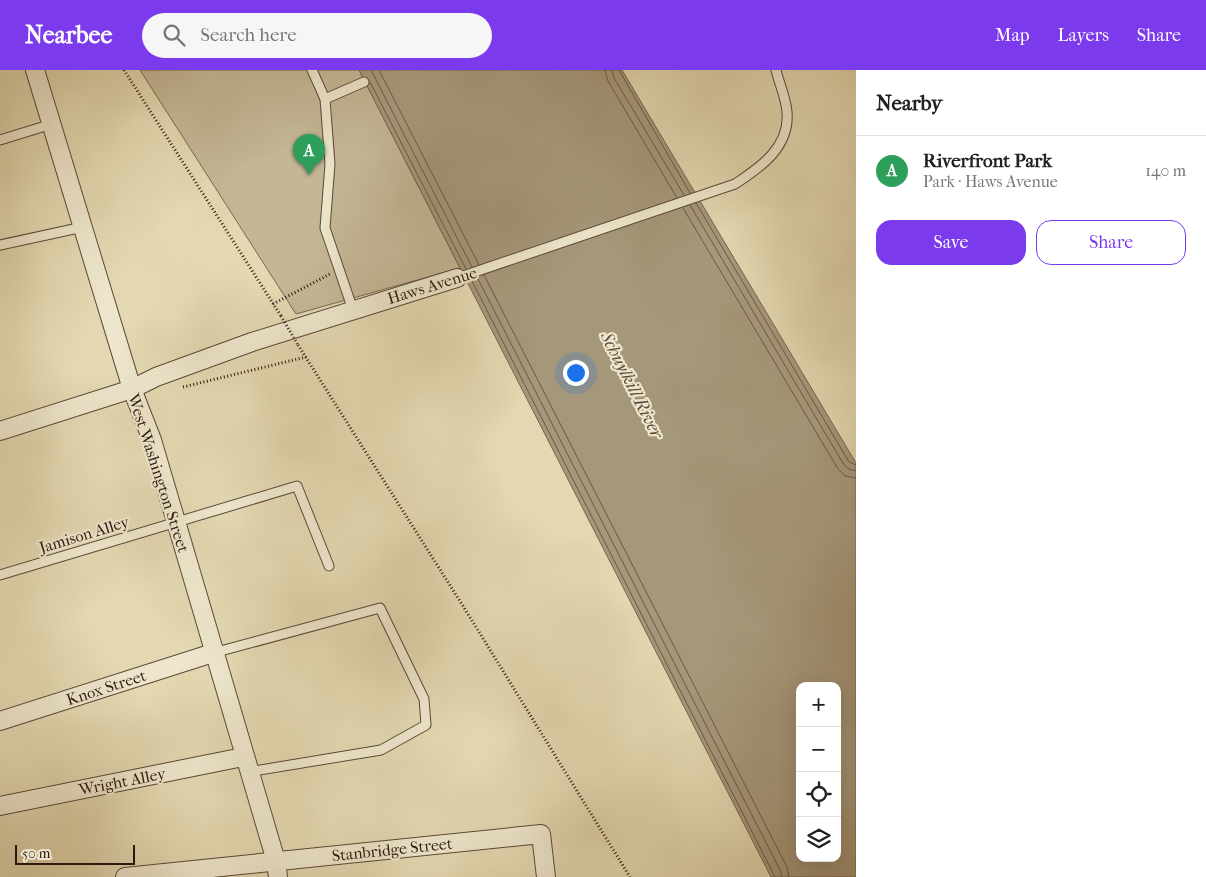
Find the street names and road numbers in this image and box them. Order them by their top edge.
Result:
street label: Haws Avenue [385,263,479,308]
street label: West Washington Street [124,390,193,555]
street label: Jamison Alley [35,512,132,558]
street label: Knox Street [64,666,149,709]
street label: Wright Alley [76,764,168,799]
street label: Stanbridge Street [331,834,454,865]

